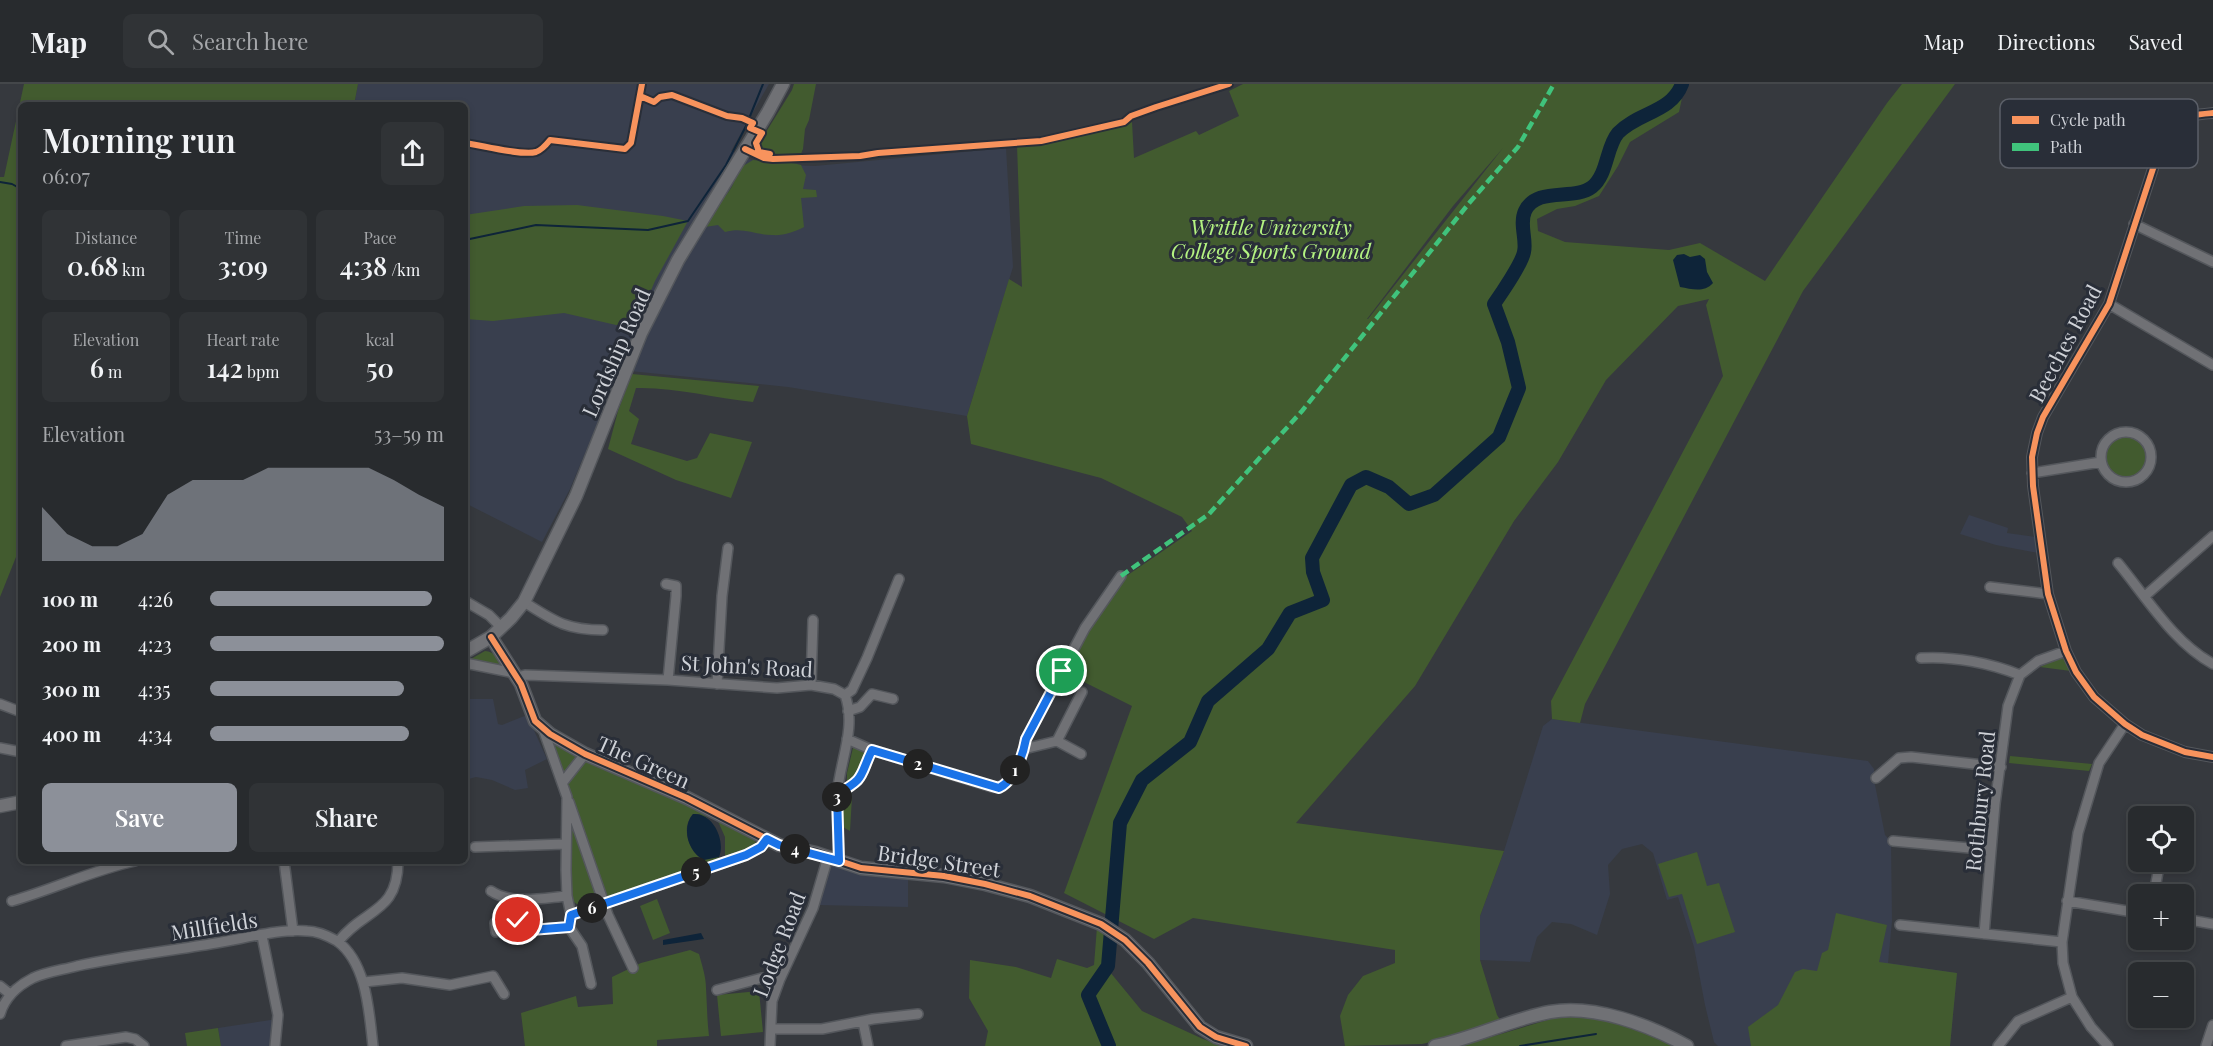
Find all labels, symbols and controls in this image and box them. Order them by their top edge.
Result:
search box [123,14,543,68]
text: Map [30,23,87,60]
icon: search [144,25,177,58]
text: Search here [192,26,308,56]
text: Map [1923,27,1964,55]
text: Directions [1997,27,2095,55]
text: Saved [2128,27,2183,55]
legend [2000,99,2198,168]
text: Cycle path [2050,109,2126,130]
text: Morning run [42,117,236,161]
button: share [381,122,444,185]
text: Path [2050,136,2083,157]
text: 06:07 [42,162,90,189]
park label: Writtle University College Sports Ground [1171,212,1372,264]
text: Distance [75,227,137,248]
text: Time [225,227,261,248]
text: Pace [363,227,397,248]
text: 0.68 [67,248,119,283]
text: 3:09 [218,248,268,283]
text: 4:38 [340,248,387,283]
text: km [119,259,145,280]
text: /km [387,259,420,280]
street label: Beeches Road [2021,279,2107,407]
street label: Lordship Road [574,283,656,421]
text: Elevation [73,329,139,350]
text: Heart rate [206,329,280,350]
text: kcal [366,329,394,350]
text: 6 [90,350,104,385]
text: 142 [206,350,243,385]
text: 50 [366,350,394,385]
text: m [104,361,122,382]
text: bpm [243,361,280,382]
text: Elevation [42,420,125,447]
text: 53–59 m [374,420,444,447]
text: 100 m [42,585,98,612]
text: 4:26 [138,585,173,612]
text: 200 m [42,630,101,657]
text: 4:23 [138,630,172,657]
pin [1036,645,1087,696]
street label: St John's Road [680,648,814,682]
icon: arrive [1045,654,1078,687]
text: 300 m [42,675,100,702]
text: 4:35 [138,675,171,702]
text: 400 m [42,720,101,747]
text: 4:34 [138,720,172,747]
street label: The Green [593,728,695,794]
street label: Rothbury Road [1958,729,2000,873]
pin: 2 [903,749,933,779]
text: 2 [914,753,922,774]
pin: 1 [1000,755,1030,785]
text: 1 [1012,759,1018,780]
pin: 3 [822,782,852,812]
button: Save [42,783,237,852]
button: Share [249,783,444,852]
text: 3 [833,786,841,807]
map controls [2128,806,2194,1028]
button: locate [2128,806,2194,872]
pin: 4 [780,834,810,864]
text: 4 [791,838,799,859]
street label: Bridge Street [876,838,1003,883]
pin: 5 [681,857,711,887]
text: 5 [692,861,700,882]
button: + [2128,884,2194,950]
street label: Lodge Road [745,887,811,1001]
pin: 6 [577,893,607,923]
pin [492,894,543,945]
text: 6 [588,897,596,918]
icon: check [501,903,534,936]
street label: Millfields [169,904,259,946]
button: − [2128,962,2194,1028]

